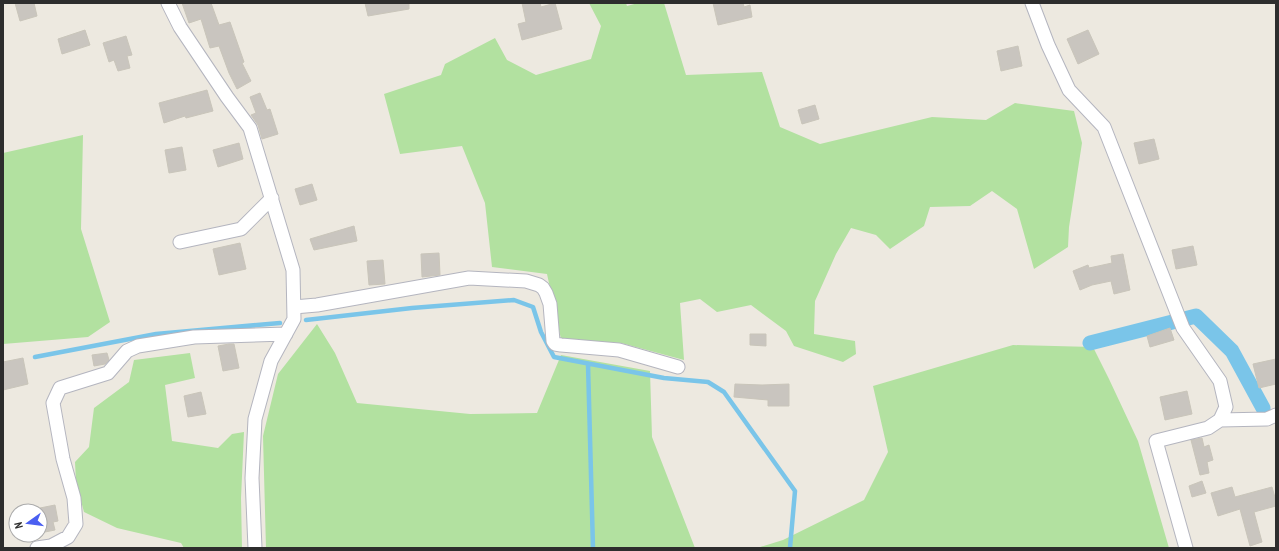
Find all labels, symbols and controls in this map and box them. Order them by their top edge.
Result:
north arrow [8,503,48,543]
text: N [11,521,26,530]

